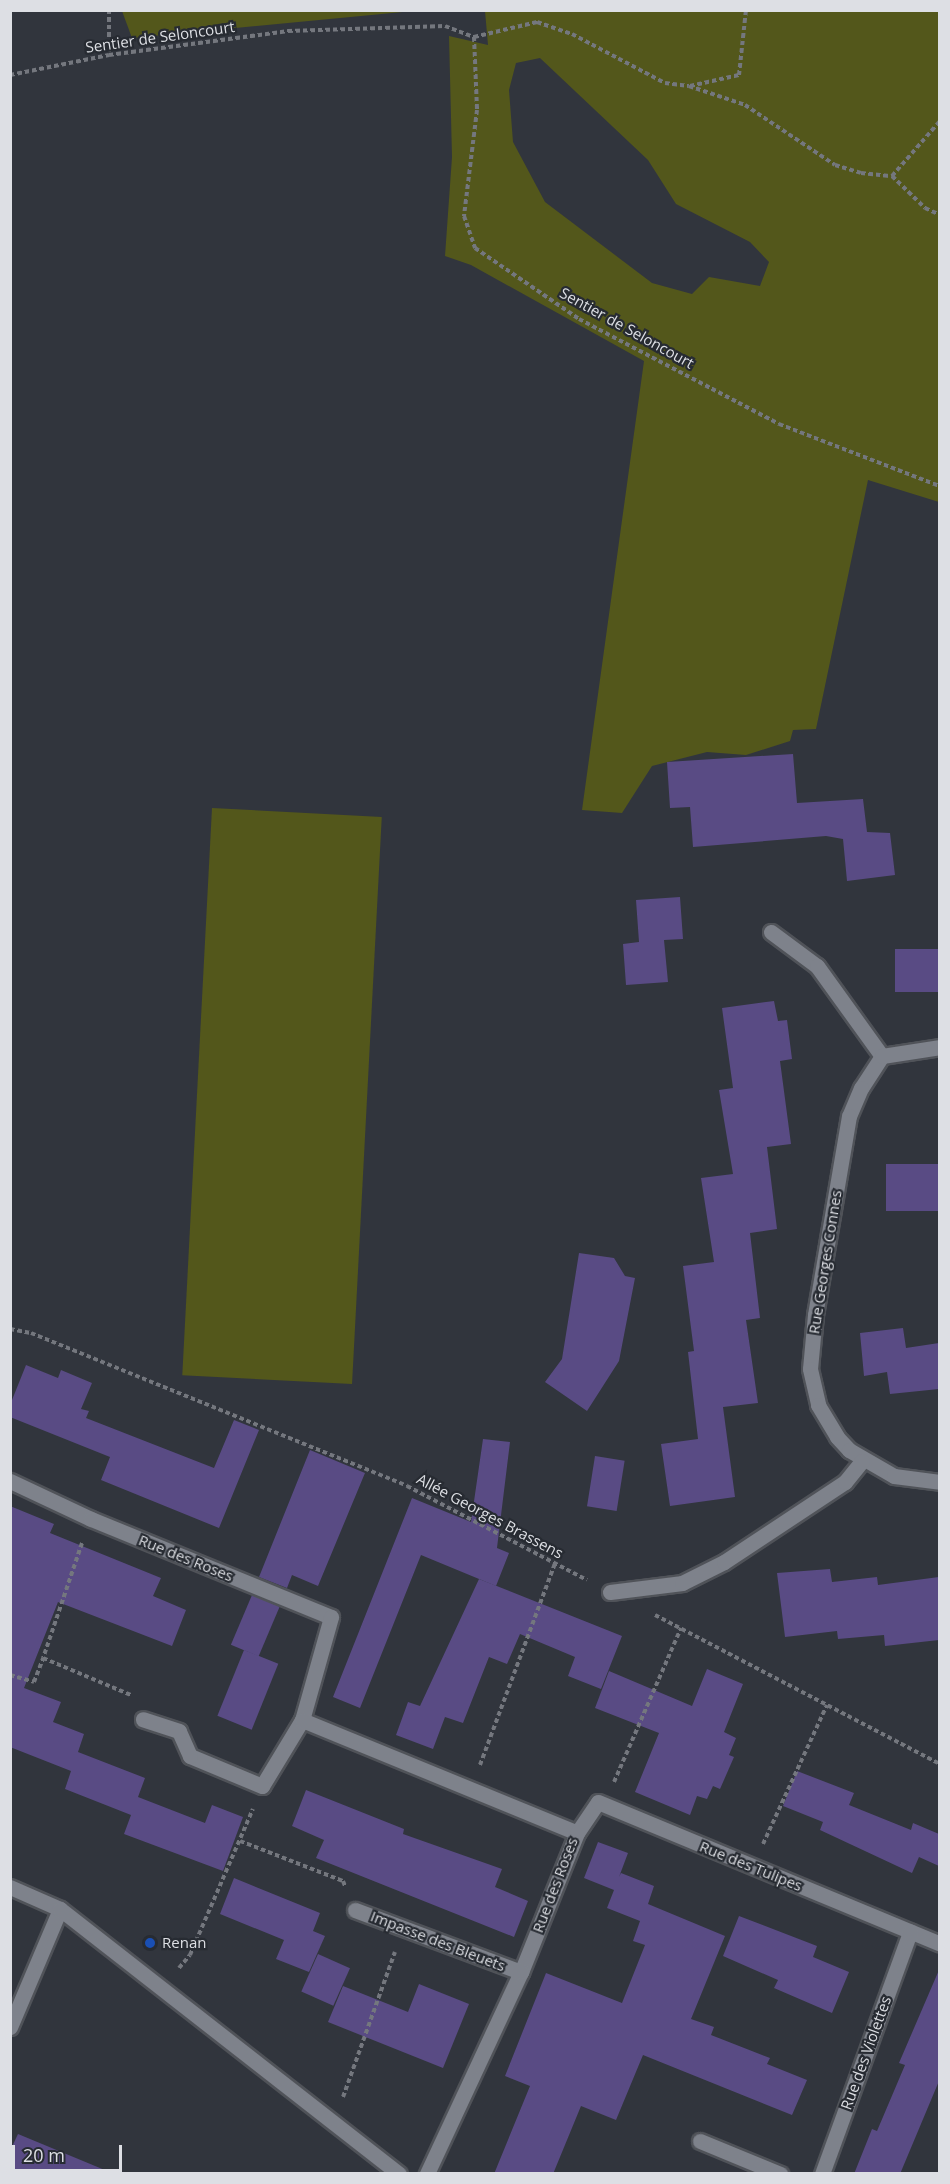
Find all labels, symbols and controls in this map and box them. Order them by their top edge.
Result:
street label: Sentier de Seloncourt [84,18,236,56]
street label: Sentier de Seloncourt [557,284,697,372]
street label: Rue Georges Connes [805,1189,845,1335]
street label: Allée Georges Brassens [414,1470,566,1562]
street label: Rue des Roses [136,1531,236,1585]
street label: Rue des Roses [529,1835,581,1935]
street label: Rue des Tulipes [697,1837,805,1895]
street label: Impasse des Bleuets [368,1907,508,1975]
place label: Renan [162,1934,206,1952]
marker: Renan [143,1936,157,1950]
street label: Rue des Violettes [837,1994,895,2112]
scale bar [15,2133,124,2171]
text: 20 m [23,2143,65,2167]

